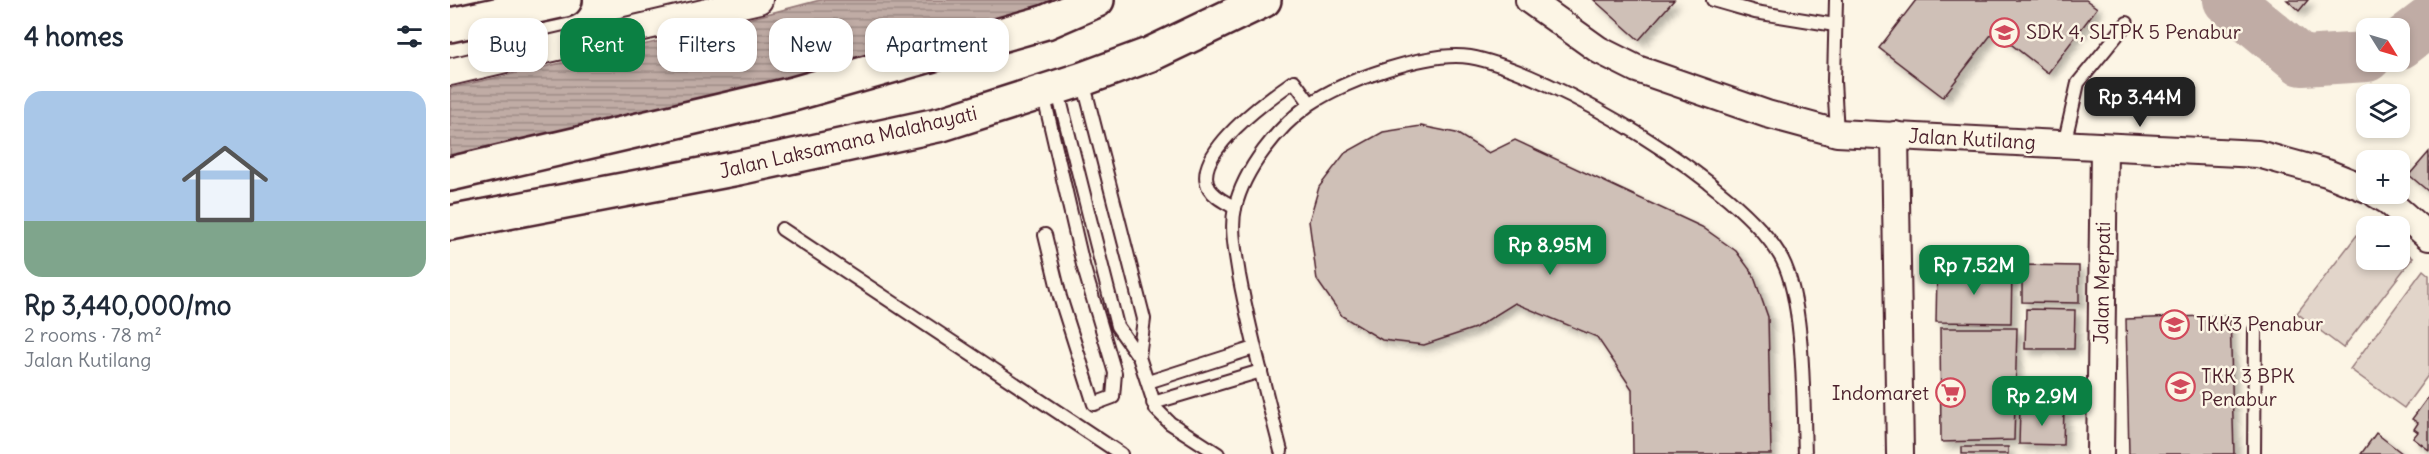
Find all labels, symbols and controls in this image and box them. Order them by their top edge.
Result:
school or university icon: SDK 4, SLTPK 5 Penabur [1989,16,2021,48]
chip: Buy [468,18,548,72]
chip: Rent [560,18,645,72]
chip: Filters [657,18,757,72]
chip: New [769,18,853,72]
chip: Apartment [865,18,1009,72]
north arrow [2356,18,2410,72]
map controls [2356,18,2410,270]
place label: SDK 4, SLTPK 5 Penabur [2026,19,2241,44]
text: 4 homes [24,20,123,53]
icon: filters [393,20,426,53]
pin: Rp 3.44M [2078,77,2202,128]
text: Rp 3.44M [2098,84,2182,109]
button: layers [2356,84,2410,138]
street label: Jalan Laksamana Malahayati [717,100,979,183]
street label: Jalan Kutilang [1908,123,2036,154]
icon: home [171,130,279,238]
button: + [2356,150,2410,204]
button: − [2356,216,2410,270]
street label: Jalan Merpati [2088,221,2115,345]
pin: Rp 8.95M [1488,225,1612,276]
text: Rp 8.95M [1508,232,1592,257]
pin: Rp 7.52M [1912,245,2036,296]
text: Rp 7.52M [1933,252,2015,277]
text: Rp 3,440,000/mo [24,289,231,322]
school or university icon: TKK3 Penabur [2159,308,2191,340]
place label: TKK3 Penabur [2196,311,2323,336]
text: 2 rooms · 78 m² [24,322,162,347]
text: Jalan Kutilang [24,347,151,372]
place label: TKK 3 BPK Penabur [2201,363,2295,411]
school or university icon: TKK 3 BPK Penabur [2164,371,2196,403]
pin: Rp 2.9M [1987,376,2097,427]
supermarket icon: Indomaret [1934,377,1966,409]
place label: Indomaret [1832,380,1929,405]
text: Rp 2.9M [2006,383,2078,408]

